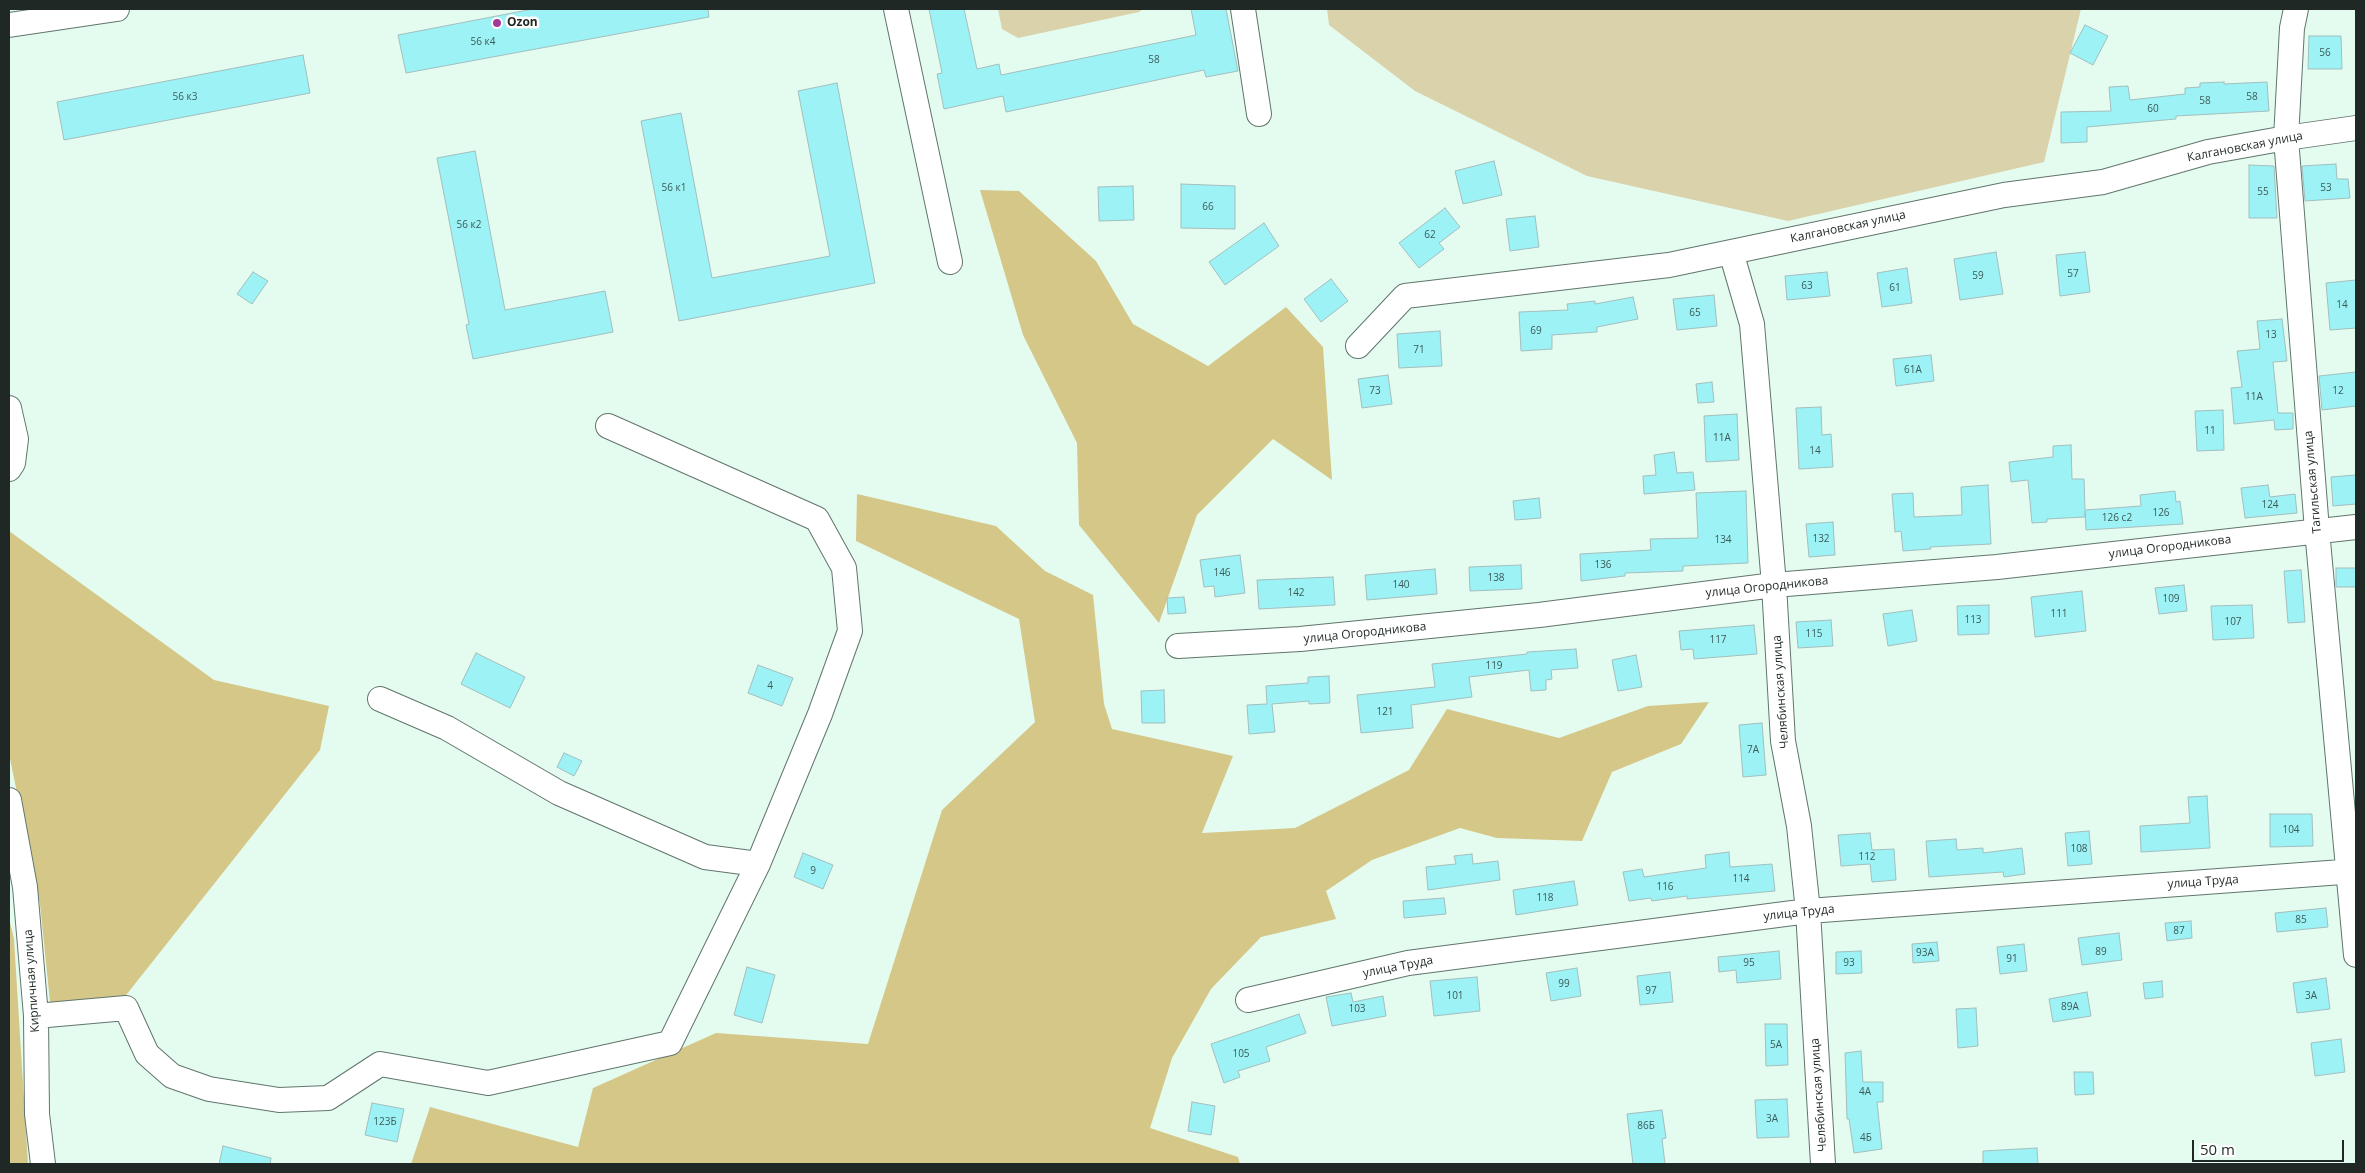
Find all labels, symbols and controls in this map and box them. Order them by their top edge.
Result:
place label: Ozon [507,16,538,30]
marker: Ozon [491,17,503,29]
house number: 56 к4 [471,36,495,48]
house number: 56 [2319,47,2331,59]
house number: 58 [1148,54,1160,66]
house number: 56 к3 [173,91,197,103]
house number: 58 [2246,91,2258,103]
house number: 58 [2199,95,2211,107]
house number: 60 [2147,103,2159,115]
street label: Калгановская улица [2186,129,2304,165]
house number: 56 к1 [662,182,686,194]
house number: 53 [2320,182,2332,194]
house number: 55 [2257,186,2269,198]
house number: 66 [1202,201,1214,213]
street label: Калгановская улица [1789,208,1907,246]
house number: 56 к2 [457,219,481,231]
house number: 62 [1424,229,1436,241]
house number: 57 [2067,268,2079,280]
house number: 59 [1972,270,1984,282]
house number: 63 [1801,280,1813,292]
house number: 61 [1889,282,1901,294]
house number: 14 [2336,299,2348,311]
house number: 65 [1689,307,1701,319]
house number: 69 [1530,325,1542,337]
house number: 13 [2265,329,2277,341]
house number: 71 [1413,344,1425,356]
house number: 61А [1904,364,1922,376]
house number: 73 [1369,385,1381,397]
house number: 12 [2332,385,2344,397]
house number: 11А [2245,391,2263,403]
house number: 11 [2204,425,2216,437]
street label: Тагильская улица [2301,430,2325,534]
house number: 11А [1713,432,1731,444]
house number: 14 [1809,445,1821,457]
house number: 124 [2261,499,2279,511]
house number: 126 [2152,507,2170,519]
house number: 126 с2 [2102,512,2132,524]
street label: улица Огородникова [2108,532,2232,562]
house number: 132 [1812,533,1830,545]
house number: 134 [1714,534,1732,546]
house number: 136 [1594,559,1612,571]
house number: 146 [1213,567,1231,579]
house number: 138 [1487,572,1505,584]
street label: улица Огородникова [1705,573,1829,601]
house number: 140 [1392,579,1410,591]
house number: 142 [1287,587,1305,599]
house number: 109 [2162,593,2180,605]
house number: 111 [2050,608,2068,620]
house number: 113 [1964,614,1982,626]
house number: 107 [2224,616,2242,628]
street label: улица Огородникова [1303,619,1427,647]
house number: 115 [1805,628,1823,640]
house number: 117 [1709,634,1727,646]
street label: Челябинская улица [1770,635,1792,749]
house number: 119 [1485,660,1503,672]
house number: 4 [767,680,773,692]
house number: 121 [1376,706,1394,718]
house number: 7А [1747,744,1759,756]
house number: 104 [2282,824,2300,836]
house number: 108 [2070,843,2088,855]
house number: 112 [1858,851,1876,863]
house number: 9 [810,865,816,877]
street label: улица Труда [2167,872,2239,892]
house number: 114 [1732,873,1750,885]
house number: 116 [1656,881,1674,893]
house number: 118 [1536,892,1554,904]
street label: улица Труда [1763,902,1835,924]
house number: 85 [2295,914,2307,926]
house number: 87 [2173,925,2185,937]
street label: Кирпичная улица [21,929,43,1033]
house number: 89 [2095,946,2107,958]
house number: 93А [1916,947,1934,959]
street label: улица Труда [1362,953,1434,981]
house number: 91 [2006,953,2018,965]
house number: 95 [1743,957,1755,969]
house number: 93 [1843,957,1855,969]
house number: 99 [1558,978,1570,990]
house number: 97 [1645,985,1657,997]
house number: 101 [1446,990,1464,1002]
house number: 3А [2305,990,2317,1002]
house number: 89А [2061,1001,2079,1013]
house number: 103 [1348,1003,1366,1015]
street label: Челябинская улица [1808,1038,1830,1152]
house number: 5А [1770,1039,1782,1051]
house number: 105 [1232,1048,1250,1060]
house number: 4А [1859,1086,1871,1098]
house number: 3А [1766,1113,1778,1125]
house number: 123Б [373,1116,397,1128]
house number: 86Б [1637,1120,1655,1132]
scale bar [2195,1130,2348,1162]
house number: 4Б [1860,1132,1872,1144]
text: 50 m [2200,1139,2235,1159]

